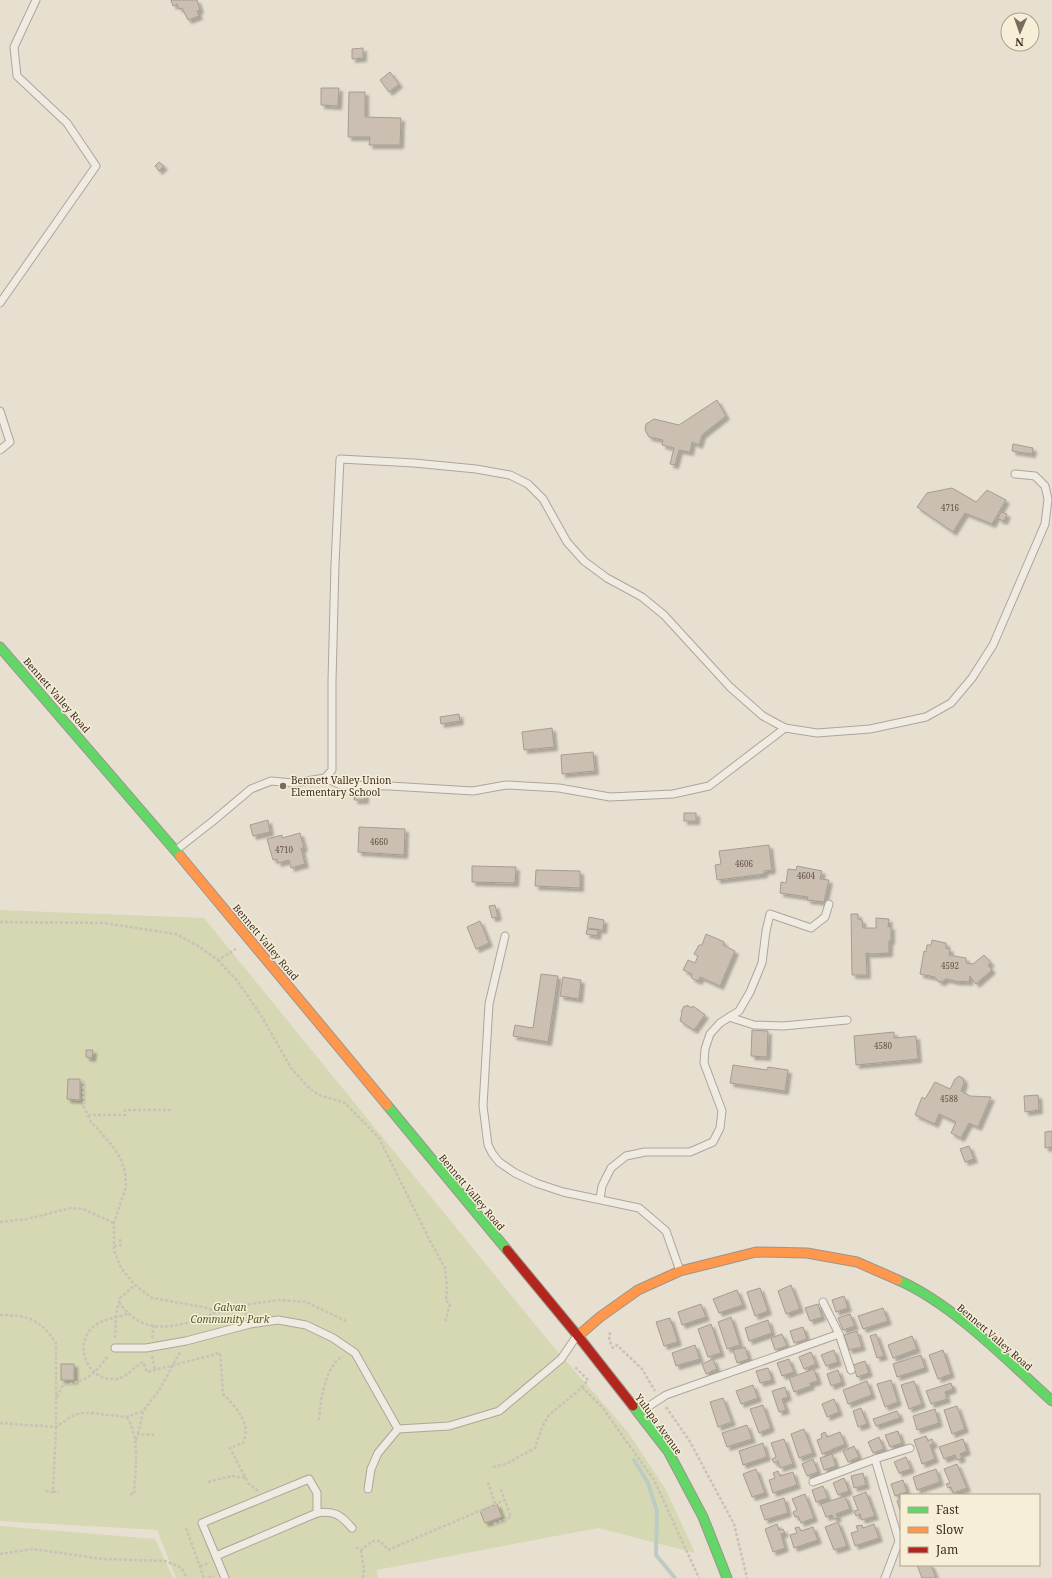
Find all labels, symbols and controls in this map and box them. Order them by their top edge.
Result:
north arrow [1000,12,1040,52]
text: N [1015,35,1024,50]
house number: 4716 [941,502,959,513]
street label: Bennett Valley Road [20,654,94,736]
place label: Bennett Valley Union Elementary School [291,773,392,799]
marker: Bennett Valley Union Elementary School [278,781,288,791]
house number: 4660 [370,836,388,847]
house number: 4710 [275,844,293,855]
house number: 4606 [735,858,753,869]
house number: 4604 [797,870,815,881]
street label: Bennett Valley Road [230,901,302,983]
house number: 4592 [941,960,959,971]
house number: 4580 [874,1040,892,1051]
house number: 4588 [940,1093,958,1104]
street label: Bennett Valley Road [436,1151,508,1233]
park label: Galvan Community Park [191,1300,270,1326]
street label: Bennett Valley Road [954,1300,1036,1374]
street label: Yulupa Avenue [632,1390,686,1457]
legend [900,1494,1040,1566]
text: Fast [936,1501,959,1518]
text: Slow [936,1521,964,1538]
text: Jam [935,1541,958,1558]

